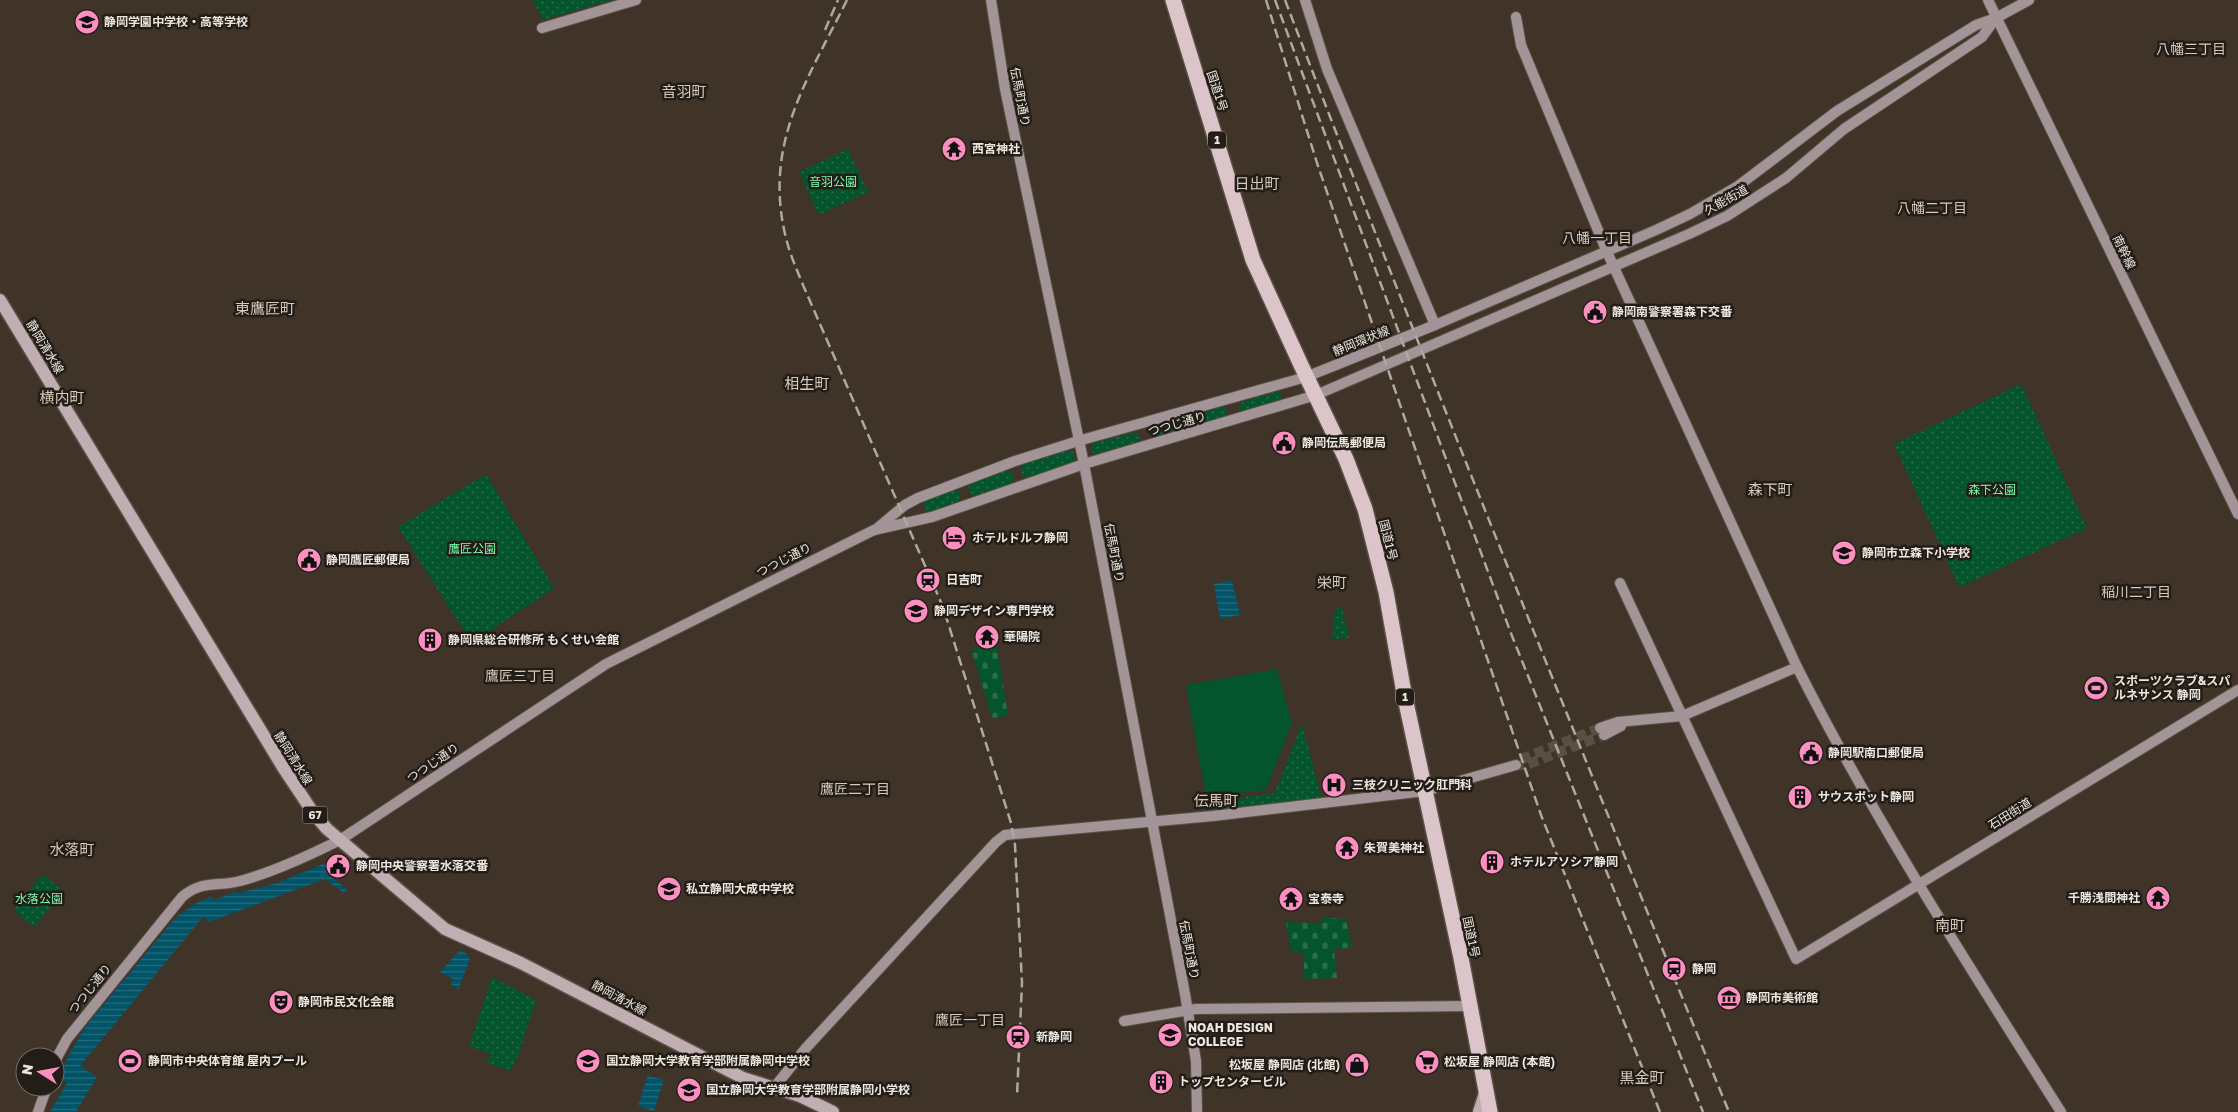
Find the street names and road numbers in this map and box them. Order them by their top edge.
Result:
street label: 伝馬町通り [1007,66,1034,128]
street label: 国道1号 [1204,69,1231,113]
road number: 1 [1208,132,1226,148]
street label: 久能街道 [1701,181,1750,218]
street label: 南幹線 [2110,232,2139,271]
street label: 静岡清水線 [24,317,67,376]
street label: 静岡環状線 [1330,322,1391,359]
street label: つつじ通り [1146,408,1208,439]
street label: 国道1号 [1376,518,1401,562]
street label: 伝馬町通り [1101,522,1128,584]
street label: つつじ通り [754,539,814,580]
road number: 1 [1396,689,1414,706]
street label: 静岡清水線 [271,728,316,787]
street label: つつじ通り [404,740,462,786]
street label: 石田街道 [1985,794,2034,833]
road number: 67 [302,806,328,824]
street label: 国道1号 [1460,915,1483,959]
street label: 伝馬町通り [1176,919,1203,981]
street label: つつじ通り [65,961,114,1017]
street label: 静岡清水線 [589,977,649,1018]

